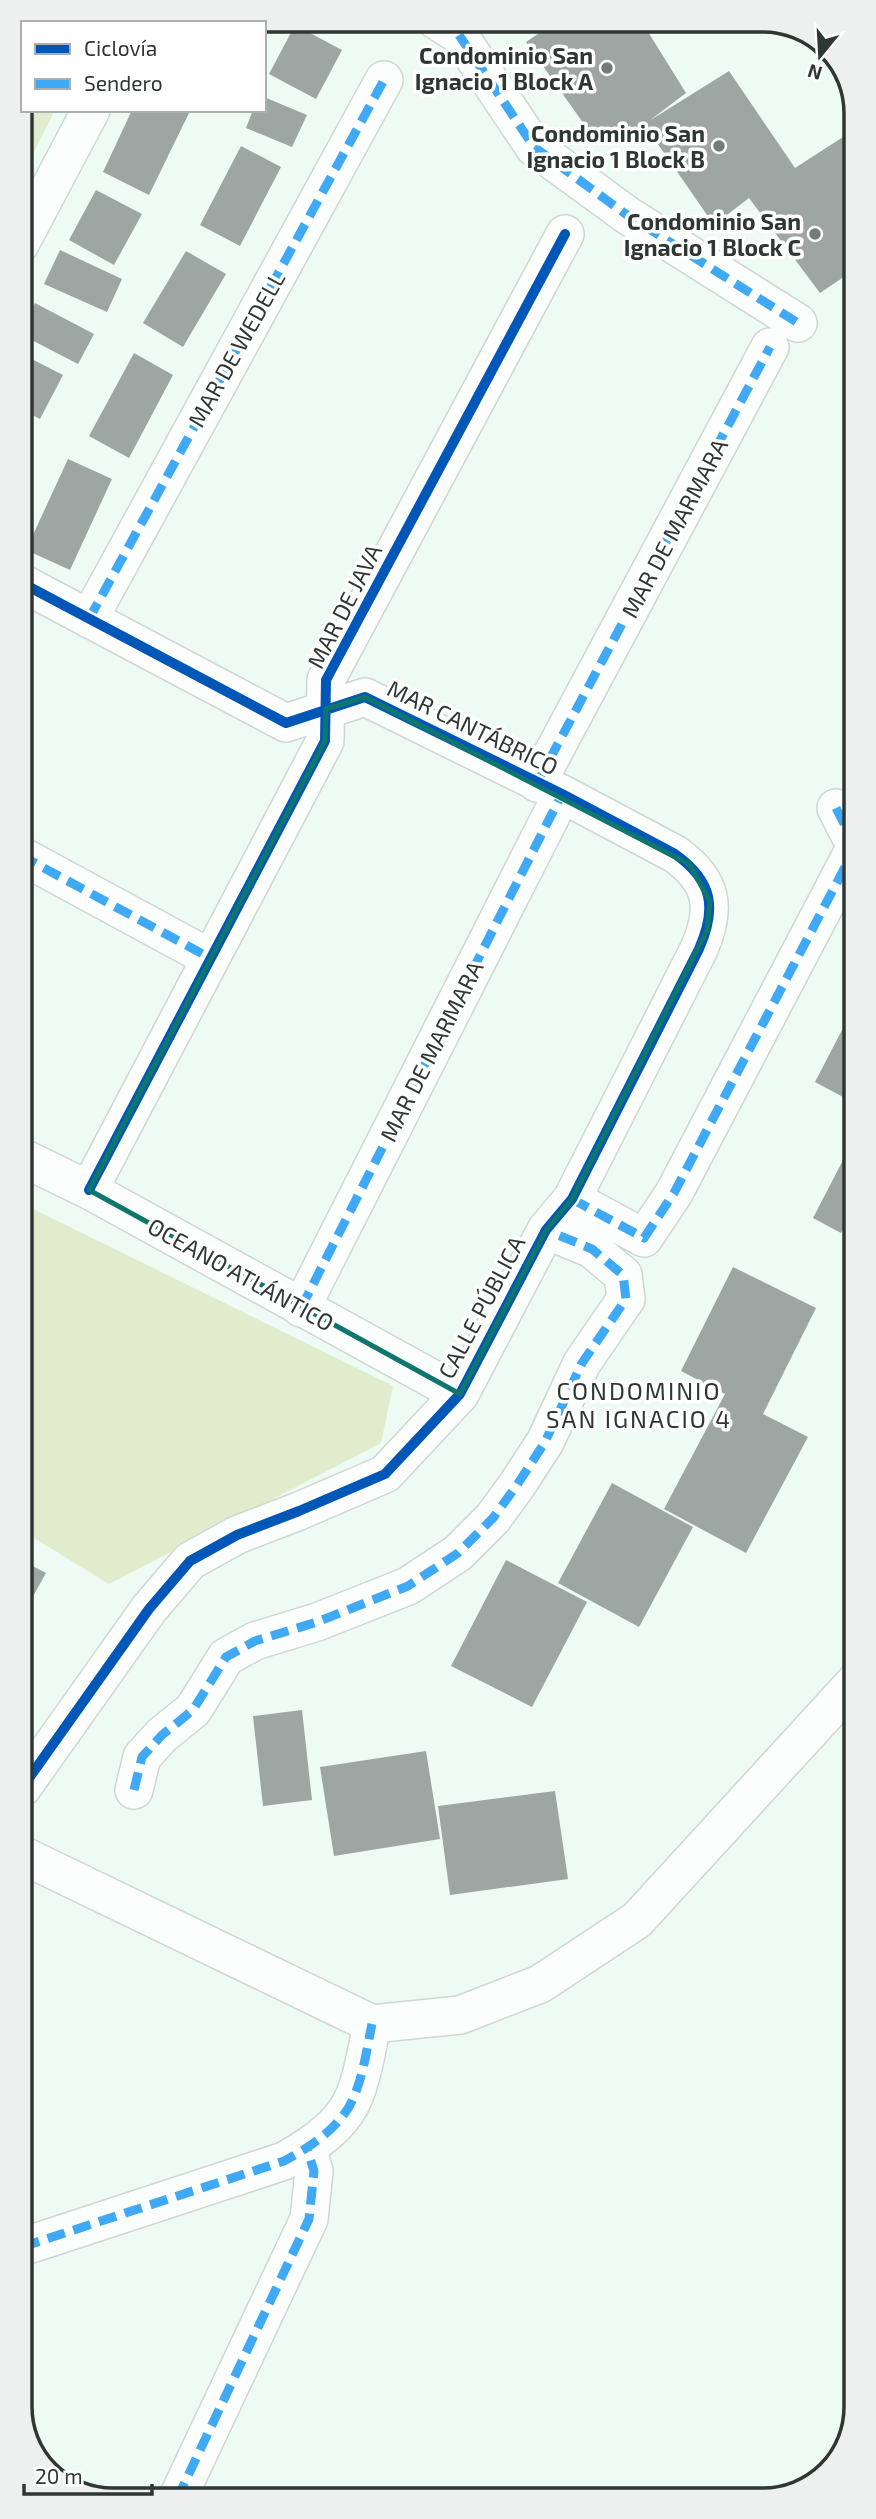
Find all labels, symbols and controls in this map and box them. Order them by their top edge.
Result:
legend [21,21,266,112]
north arrow [785,21,855,91]
text: Ciclovía [84,35,157,60]
place label: Condominio San Ignacio 1 Block A [415,41,593,95]
marker: Condominio San Ignacio 1 Block A [599,60,615,76]
text: N [805,60,825,86]
text: Sendero [84,70,163,95]
place label: Condominio San Ignacio 1 Block B [527,119,705,173]
marker: Condominio San Ignacio 1 Block B [711,138,727,154]
place label: Condominio San Ignacio 1 Block C [624,207,801,261]
marker: Condominio San Ignacio 1 Block C [807,226,823,242]
street label: MAR DE WEDELL [182,266,290,432]
street label: MAR DE MARMARA [615,433,733,622]
street label: MAR DE JAVA [301,539,388,673]
street label: MAR CANTÁBRICO [383,674,563,780]
street label: MAR DE MARMARA [373,955,489,1146]
street label: OCEANO ATLÁNTICO [143,1211,339,1337]
street label: CALLE PÚBLICA [432,1230,531,1383]
district label: CONDOMINIO SAN IGNACIO 4 [546,1376,732,1433]
scale bar [24,2452,152,2496]
text: 20 m [35,2463,83,2488]

